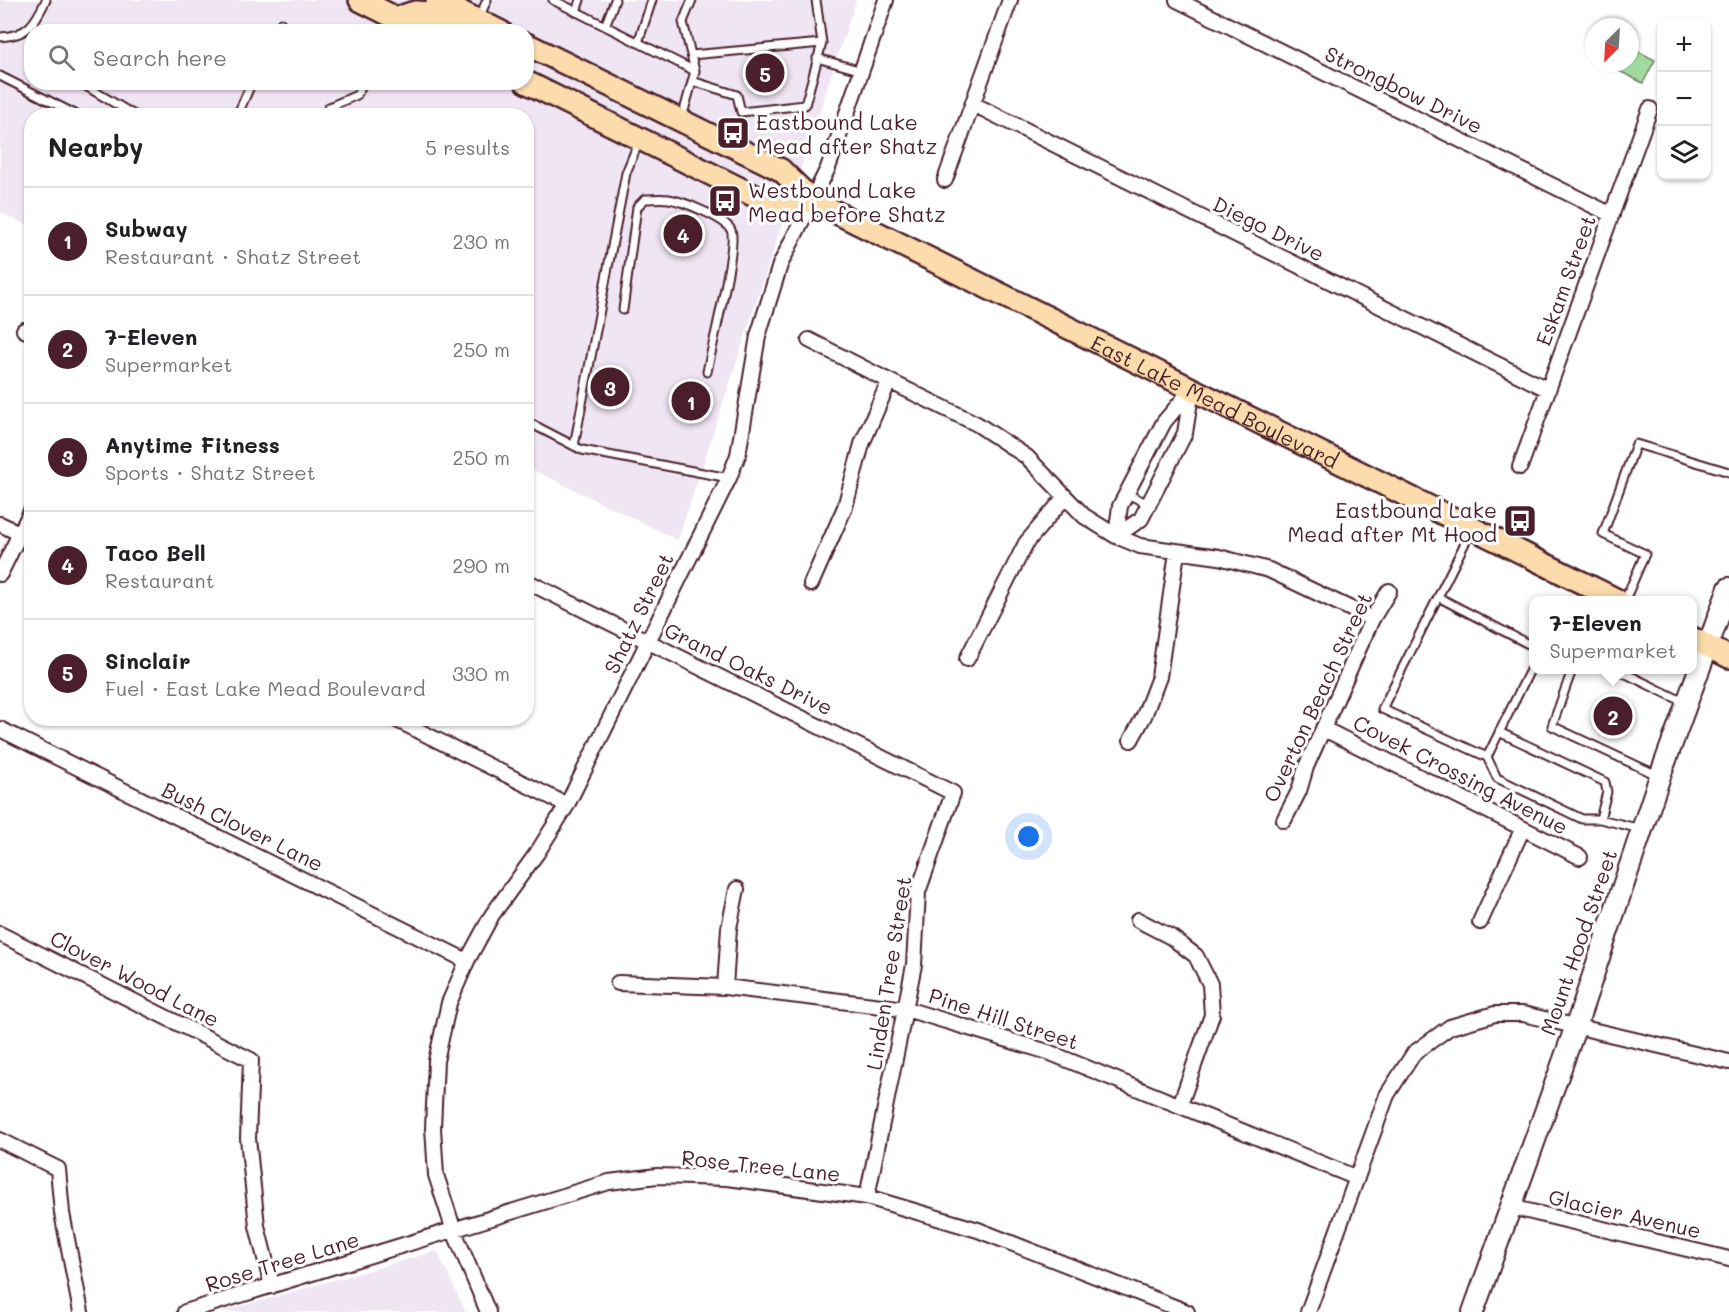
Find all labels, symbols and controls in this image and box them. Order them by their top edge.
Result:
north arrow [1585,18,1639,72]
map controls [1657,18,1711,180]
button: + [1657,18,1711,72]
search box [24,24,534,90]
street label: Strongbow Drive [1321,39,1487,139]
icon: search [45,41,78,74]
text: Search here [93,43,227,72]
pin: 5 [746,50,784,96]
button: − [1657,72,1711,126]
place label: Eastbound Lake Mead after Shatz [756,108,937,159]
bus stop icon: Eastbound Lake Mead after Shatz [715,115,751,151]
button: layers [1657,126,1711,180]
text: Nearby [48,130,143,164]
text: 5 results [425,134,510,160]
place label: Westbound Lake Mead before Shatz [748,176,946,227]
bus stop icon: Westbound Lake Mead before Shatz [707,183,743,219]
street label: Diego Drive [1209,189,1329,267]
street label: Eskam Street [1529,211,1601,349]
pin: 4 [664,212,702,256]
text: Subway [105,214,188,243]
text: 1 [63,228,72,254]
text: 230 m [452,228,510,254]
text: Restaurant · Shatz Street [105,243,361,269]
text: 7-Eleven [105,322,197,351]
street label: East Lake Mead Boulevard [1087,328,1343,473]
text: 2 [62,336,73,362]
text: 250 m [453,336,510,362]
text: Supermarket [105,351,232,377]
pin: 3 [590,364,630,410]
pin: 1 [672,378,710,424]
text: Anytime Fitness [105,430,280,459]
text: 3 [62,444,74,470]
text: 250 m [453,444,510,470]
text: Sports · Shatz Street [105,459,316,485]
place label: Eastbound Lake Mead after Mt Hood [1288,496,1497,547]
bus stop icon: Eastbound Lake Mead after Mt Hood [1502,503,1538,539]
text: Taco Bell [105,538,206,567]
street label: Shatz Street [597,548,679,678]
text: 4 [61,552,74,578]
text: 290 m [452,552,510,578]
text: Restaurant [105,567,215,593]
street label: Overton Beach Street [1257,588,1377,806]
popup [1529,596,1697,674]
text: 7-Eleven [1549,608,1642,637]
street label: Grand Oaks Drive [660,616,838,720]
text: Supermarket [1549,637,1677,663]
text: Sinclair [105,646,190,675]
text: 5 [62,660,73,686]
text: 330 m [452,660,510,686]
text: Fuel · East Lake Mead Boulevard [105,675,426,701]
pin: 2 [1594,694,1632,738]
street label: Covek Crossing Avenue [1349,708,1573,840]
street label: Bush Clover Lane [158,775,328,877]
your location [1014,822,1043,851]
street label: Mount Hood Street [1533,845,1623,1039]
street label: Linden Tree Street [859,874,917,1072]
street label: Clover Wood Lane [46,924,224,1032]
street label: Pine Hill Street [926,981,1082,1055]
street label: Rose Tree Lane [680,1143,842,1187]
street label: Glacier Avenue [1546,1182,1704,1244]
street label: Rose Tree Lane [202,1225,362,1297]

